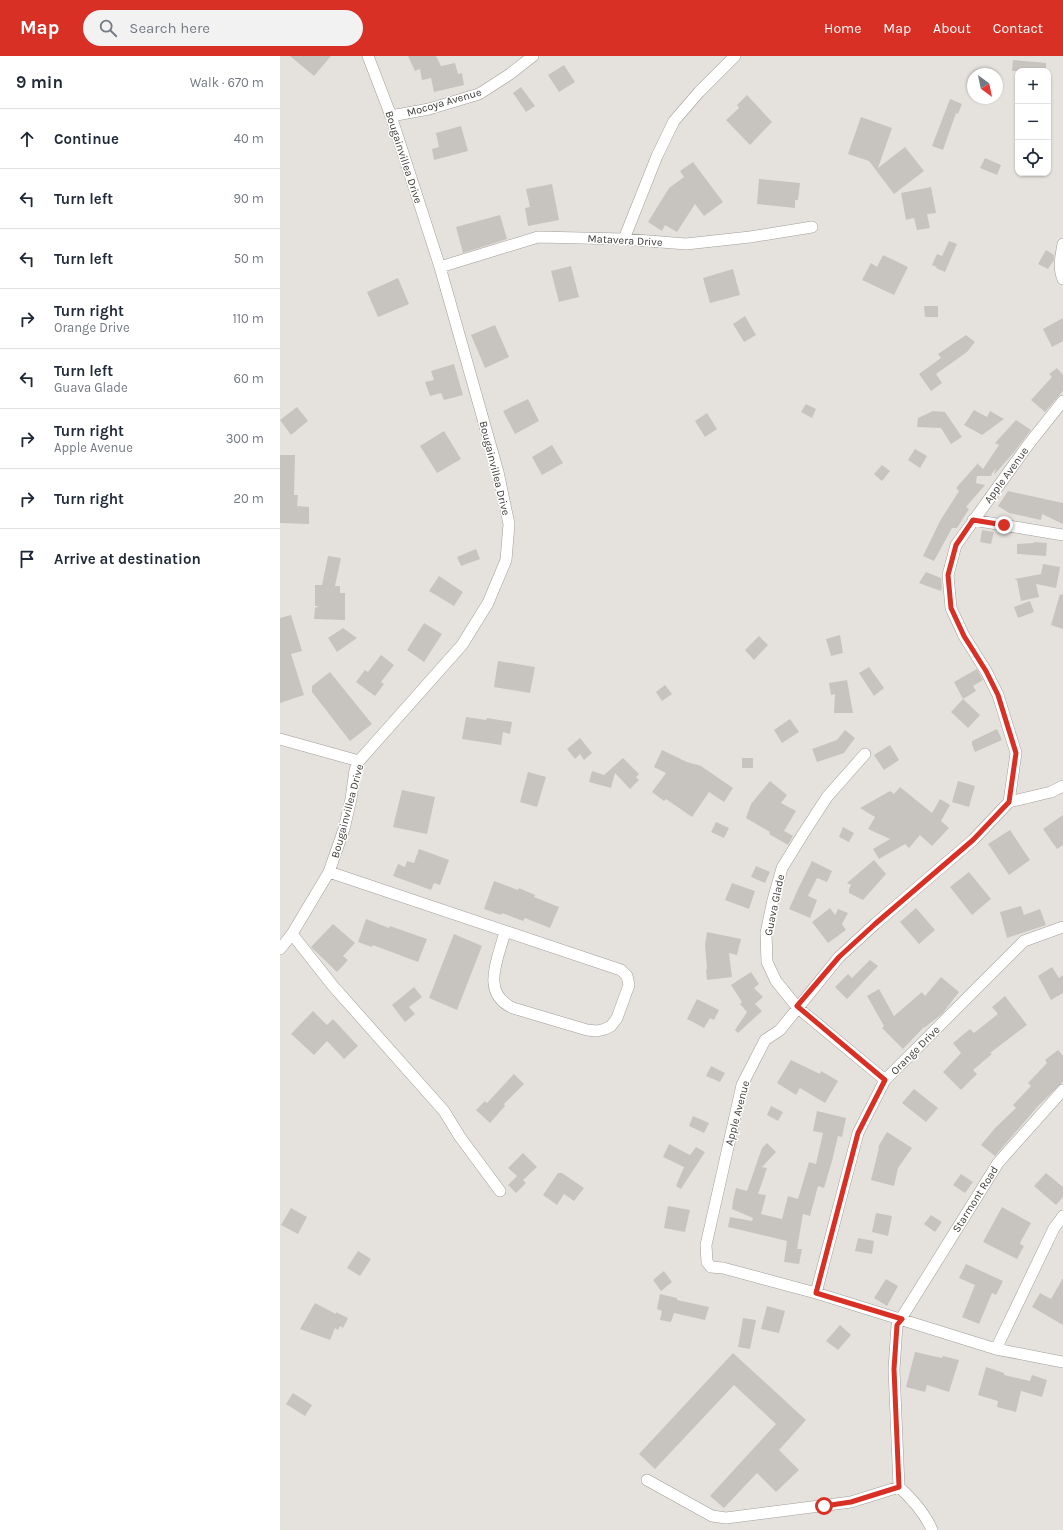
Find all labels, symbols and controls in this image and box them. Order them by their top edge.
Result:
search box [83,10,363,46]
text: Map [20,17,59,39]
icon: search [97,17,119,39]
text: Search here [129,19,210,37]
text: Home [824,20,861,37]
text: Map [883,20,911,37]
text: About [933,20,971,37]
text: Contact [993,20,1043,37]
north arrow [967,68,1003,104]
map controls [1015,68,1051,176]
button: + [1015,68,1051,104]
text: 9 min [16,72,63,92]
text: Walk · 670 m [190,75,264,90]
street label: Mocoya Avenue [405,86,483,119]
button: − [1015,104,1051,140]
street label: Bougainvillea Drive [382,109,425,205]
icon: ahead [16,128,38,150]
text: Continue [54,130,119,148]
text: 40 m [234,131,264,146]
button: locate [1015,140,1051,176]
icon: left [16,188,38,210]
text: Turn left [54,190,113,208]
text: 90 m [233,191,264,206]
street label: Matavera Drive [587,232,663,249]
icon: left [16,248,38,270]
text: Turn left [54,250,113,268]
text: 50 m [234,251,264,266]
text: Turn right [54,302,124,320]
icon: right [16,308,38,330]
text: 110 m [232,311,264,326]
text: Orange Drive [54,320,130,335]
text: Turn left [54,362,113,380]
icon: left [16,368,38,390]
text: 60 m [234,371,264,386]
text: Guava Glade [54,380,128,395]
street label: Bougainvillea Drive [477,420,513,517]
text: Turn right [54,422,124,440]
icon: right [16,428,38,450]
text: 300 m [226,431,264,446]
text: Apple Avenue [54,440,133,455]
street label: Apple Avenue [982,444,1031,506]
icon: right [16,488,38,510]
text: Turn right [54,490,124,508]
text: 20 m [234,491,264,506]
route end [995,516,1013,534]
icon: arrive [16,548,38,570]
text: Arrive at destination [54,550,201,568]
street label: Bougainvillea Drive [329,762,366,860]
street label: Guava Glade [762,873,787,937]
street label: Orange Drive [888,1023,943,1078]
street label: Apple Avenue [723,1079,752,1147]
street label: Starmont Road [950,1164,1001,1235]
route start [815,1497,833,1515]

